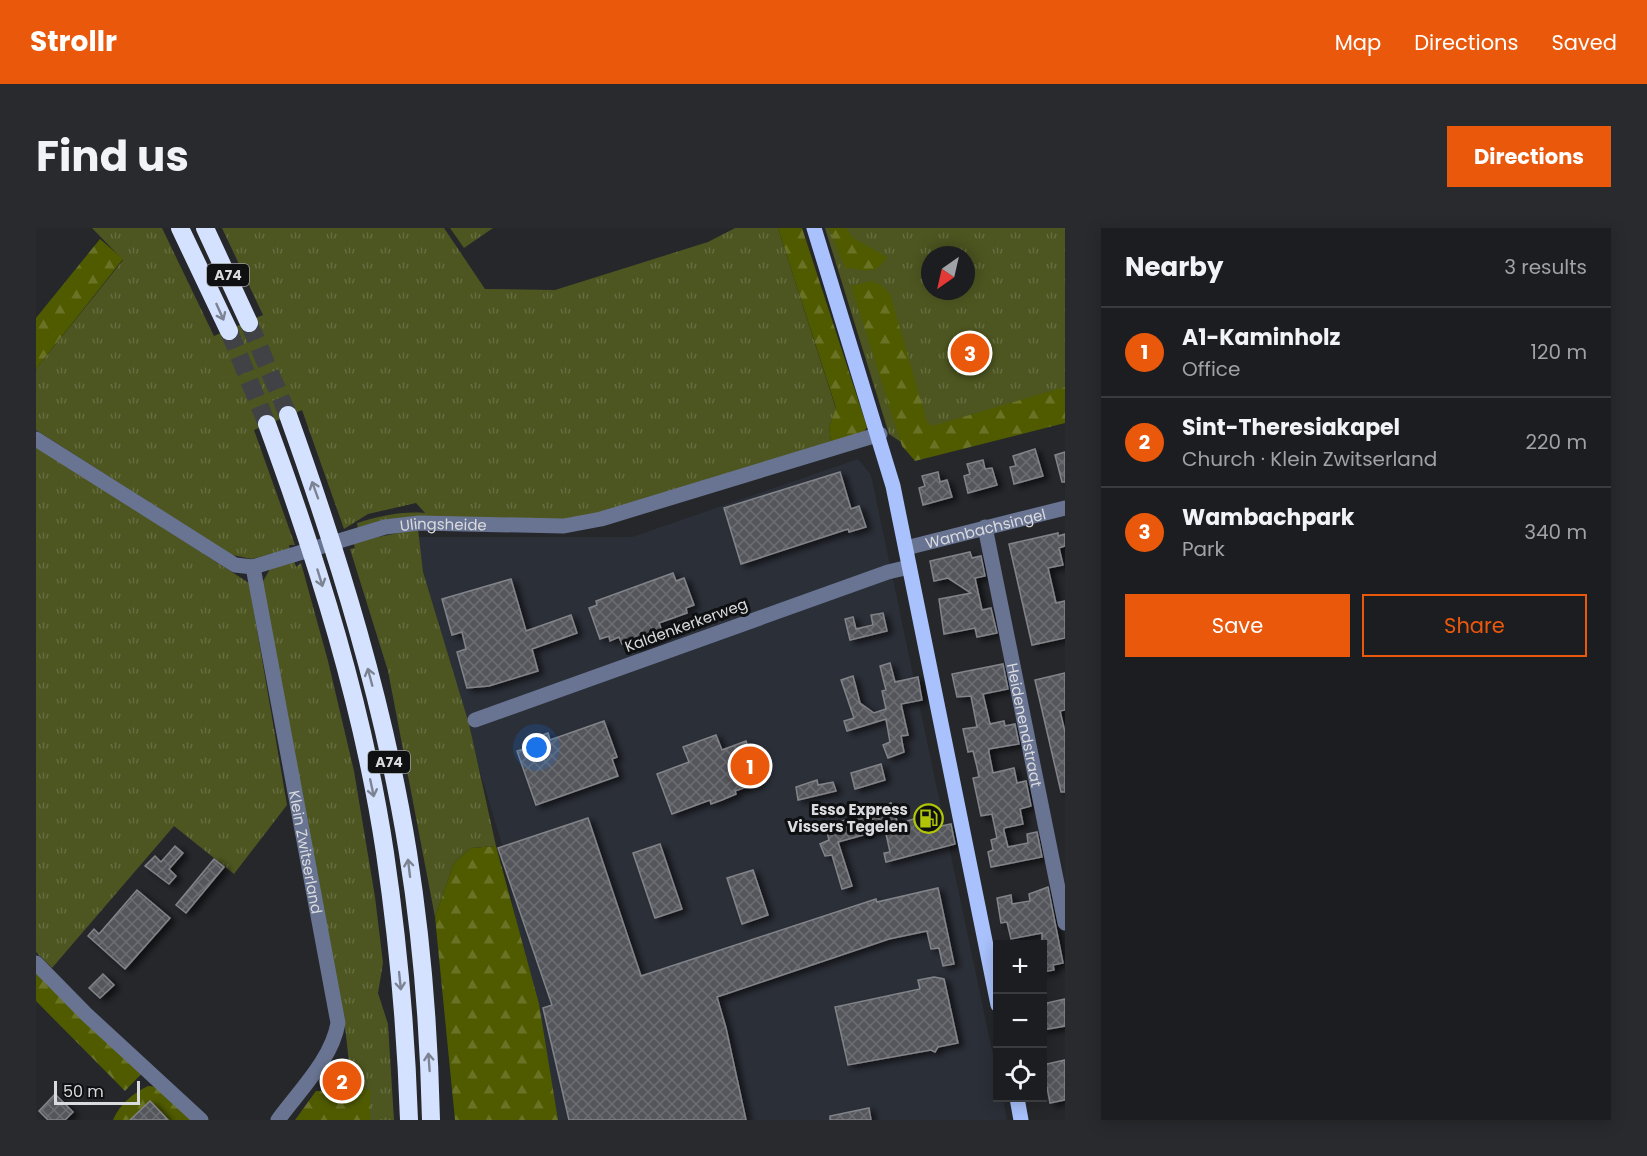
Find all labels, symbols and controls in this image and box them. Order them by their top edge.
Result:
text: Strollr [30,22,117,61]
text: Map [1335,28,1381,57]
text: Directions [1414,28,1518,57]
text: Saved [1551,28,1617,57]
button: Directions [1447,126,1611,187]
text: Find us [36,127,189,186]
north arrow [921,246,975,300]
text: Nearby [1125,249,1223,285]
text: 3 results [1504,253,1587,281]
road number: A74 [207,264,249,286]
one-way arrow [215,302,226,320]
text: A1-Kaminholz [1182,322,1340,353]
pin: 3 [950,330,990,376]
text: 1 [1141,338,1148,366]
text: 120 m [1531,338,1587,366]
text: Office [1182,355,1240,383]
text: Sint-Theresiakapel [1182,412,1400,443]
text: 2 [1139,428,1150,456]
text: 220 m [1526,428,1587,456]
text: Church · Klein Zwitserland [1182,445,1437,473]
one-way arrow [308,481,319,500]
text: Wambachpark [1182,502,1354,533]
street label: Wambachsingel [923,503,1048,553]
street label: Ulingsheide [398,512,487,536]
text: 3 [1138,518,1151,546]
text: 340 m [1524,518,1587,546]
text: Park [1182,535,1225,563]
one-way arrow [315,568,326,587]
street label: Kaldenkerkerweg [622,593,750,657]
button: Save [1125,594,1350,657]
button: Share [1362,594,1587,657]
street label: Heidenendstraat [1002,661,1048,789]
one-way arrow [364,668,375,687]
your location [522,733,551,762]
pin: 1 [730,744,770,788]
road number: A74 [368,751,410,773]
one-way arrow [366,778,378,797]
street label: Klein Zwitserland [284,789,328,916]
place label: Esso Express Vissers Tegelen [787,799,908,837]
fuel station icon: Esso Express Vissers Tegelen [913,802,945,834]
one-way arrow [404,858,415,878]
map controls [993,940,1047,1102]
button: + [993,940,1047,994]
one-way arrow [395,970,406,990]
button: − [993,994,1047,1048]
button: locate [993,1048,1047,1102]
one-way arrow [424,1052,435,1072]
pin: 2 [322,1058,362,1104]
scale bar [54,1078,140,1106]
text: 50 m [63,1080,104,1103]

